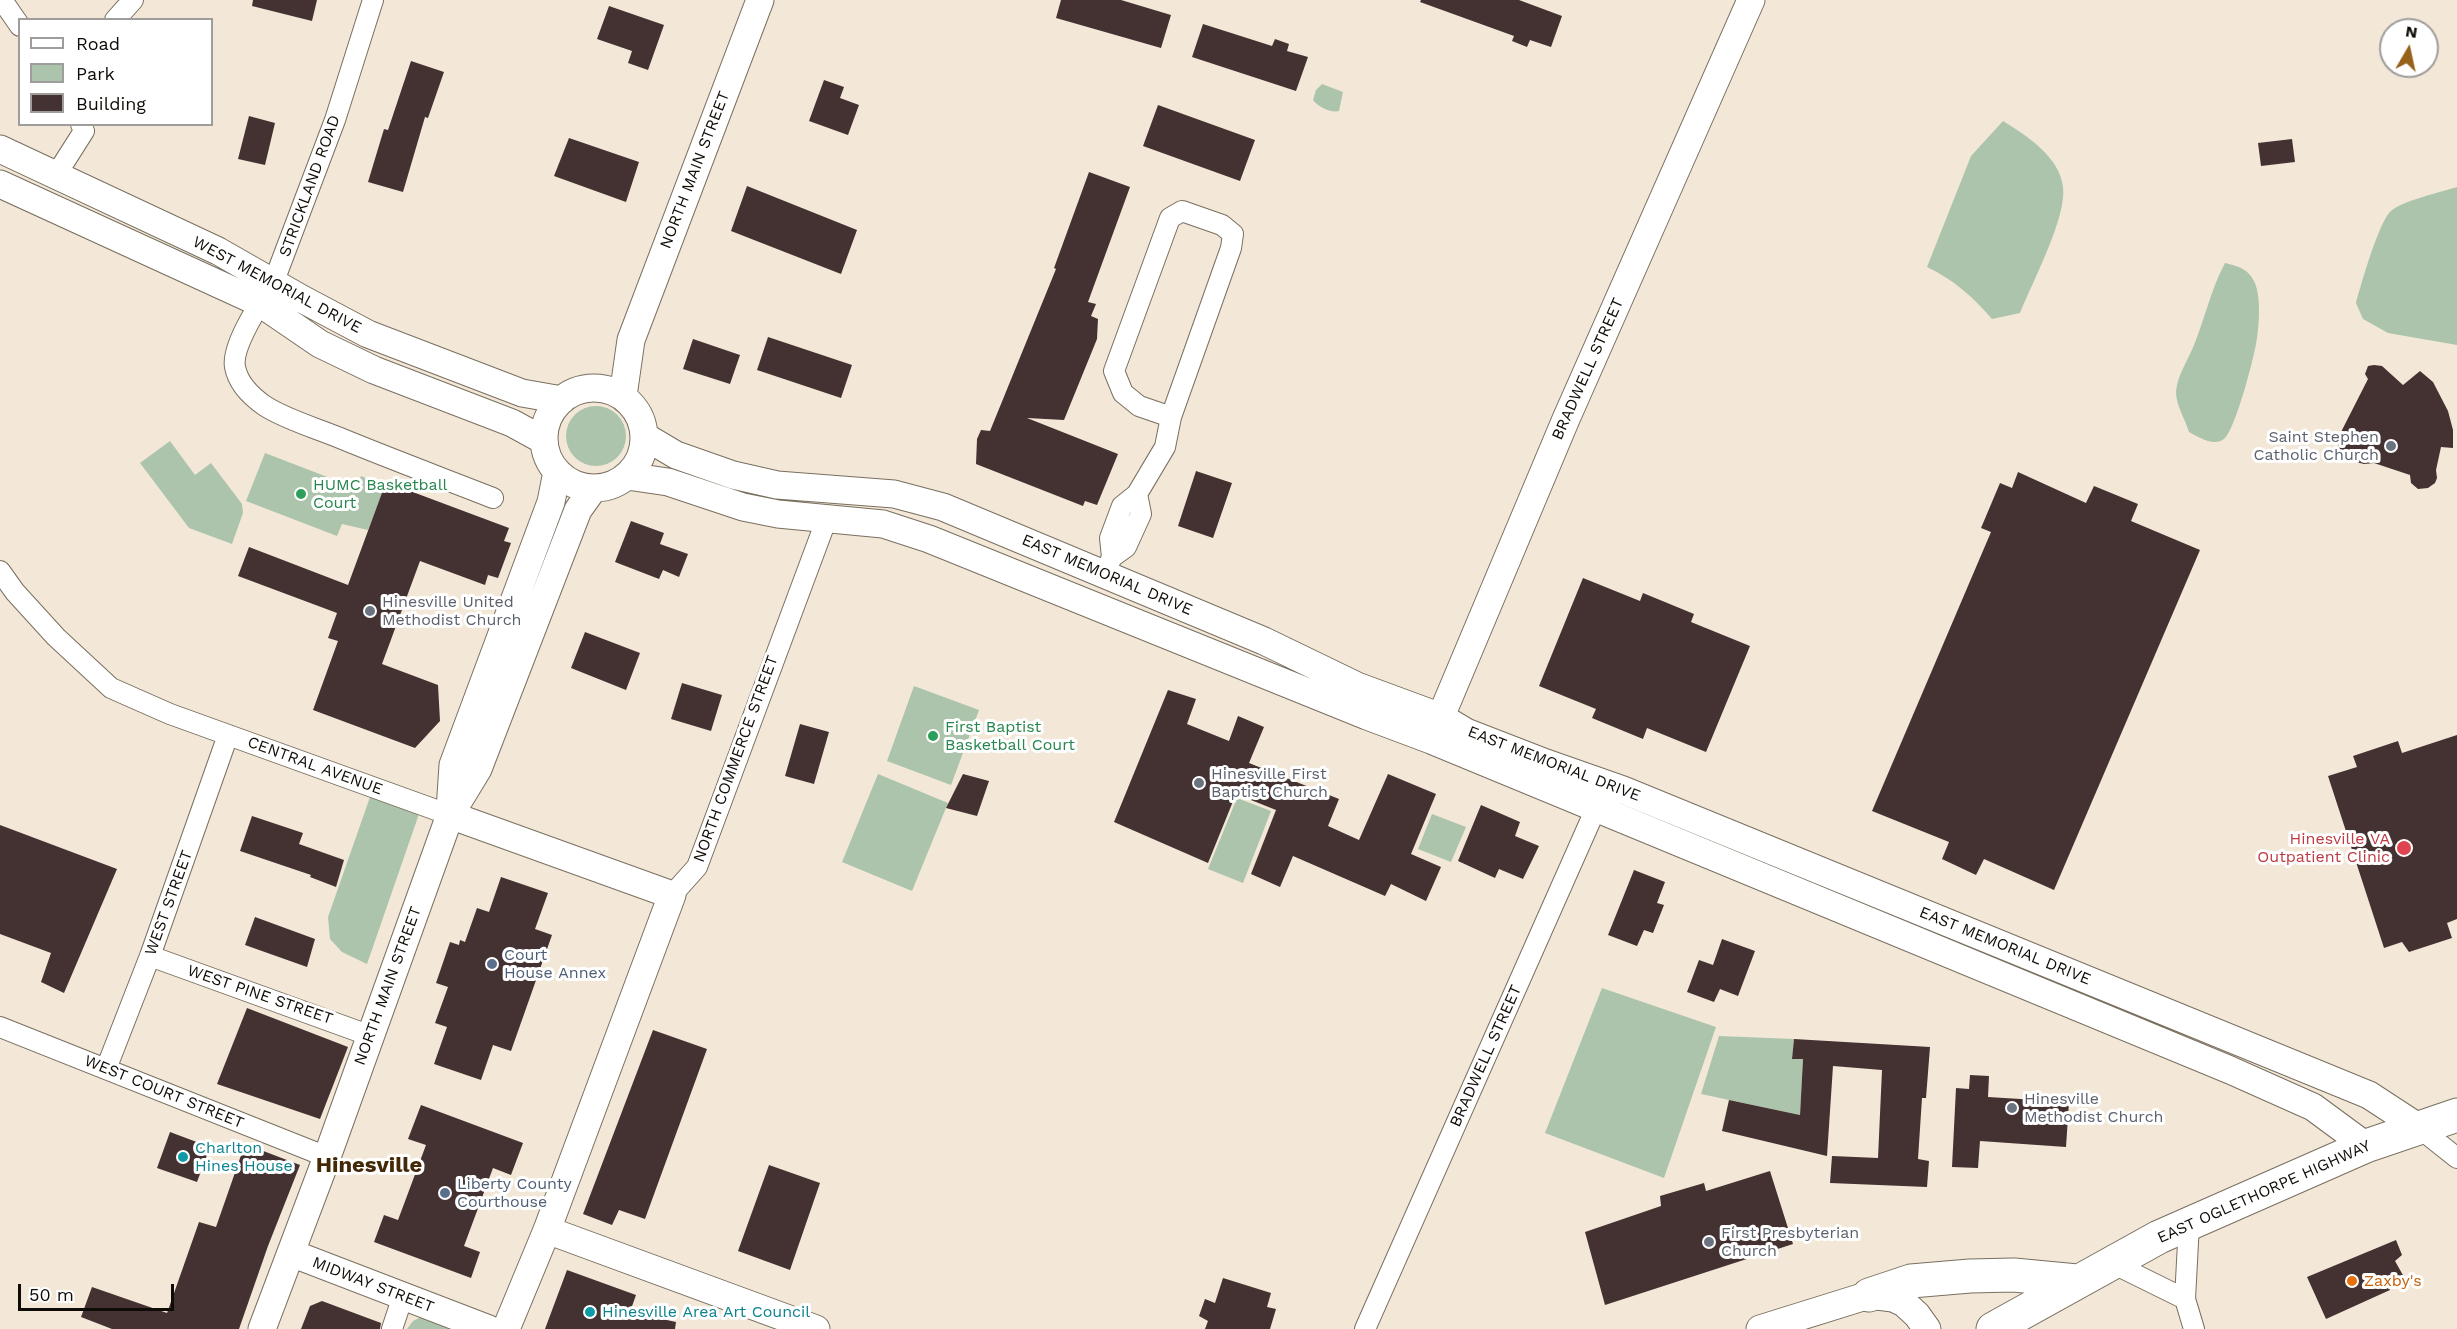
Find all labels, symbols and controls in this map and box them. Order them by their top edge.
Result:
legend [18,18,213,126]
north arrow [2379,18,2439,78]
text: N [2404,21,2419,42]
text: Road [76,33,120,54]
text: Park [76,63,115,84]
street label: NORTH MAIN STREET [656,89,734,251]
text: Building [76,93,146,114]
street label: STRICKLAND ROAD [275,113,345,259]
street label: WEST MEMORIAL DRIVE [189,232,365,338]
street label: BRADWELL STREET [1548,295,1628,443]
place label: Saint Stephen Catholic Church [2254,427,2379,465]
marker: Saint Stephen Catholic Church [2384,439,2398,453]
place label: HUMC Basketball Court [313,475,447,513]
marker: HUMC Basketball Court [294,487,308,501]
street label: EAST MEMORIAL DRIVE [1019,530,1195,620]
place label: Hinesville United Methodist Church [382,592,522,630]
marker: Hinesville United Methodist Church [363,604,377,618]
street label: NORTH COMMERCE STREET [690,653,782,865]
place label: First Baptist Basketball Court [945,717,1075,755]
street label: EAST MEMORIAL DRIVE [1465,722,1643,806]
marker: First Baptist Basketball Court [926,729,940,743]
street label: CENTRAL AVENUE [245,733,385,799]
place label: Hinesville First Baptist Church [1211,764,1328,802]
marker: Hinesville First Baptist Church [1192,776,1206,790]
place label: Hinesville VA Outpatient Clinic [2257,829,2390,867]
marker: Hinesville VA Outpatient Clinic [2395,839,2413,857]
street label: WEST STREET [141,848,197,958]
street label: EAST MEMORIAL DRIVE [1916,903,2094,989]
street label: NORTH MAIN STREET [350,904,426,1068]
place label: Court House Annex [504,945,606,983]
marker: Court House Annex [485,957,499,971]
street label: WEST PINE STREET [185,961,335,1029]
street label: BRADWELL STREET [1446,982,1526,1130]
street label: WEST COURT STREET [81,1051,247,1133]
place label: Hinesville Methodist Church [2024,1089,2164,1127]
marker: Hinesville Methodist Church [2005,1101,2019,1115]
street label: EAST OGLETHORPE HIGHWAY [2154,1136,2374,1248]
place label: Charlton Hines House [195,1138,293,1176]
marker: Charlton Hines House [176,1150,190,1164]
district label: Hinesville [316,1153,422,1179]
place label: Liberty County Courthouse [457,1174,572,1212]
marker: Liberty County Courthouse [438,1186,452,1200]
place label: First Presbyterian Church [1721,1223,1859,1261]
marker: First Presbyterian Church [1702,1235,1716,1249]
street label: MIDWAY STREET [309,1253,437,1317]
place label: Zaxby's [2364,1271,2422,1291]
scale bar [21,1272,177,1310]
marker: Zaxby's [2345,1274,2359,1288]
text: 50 m [29,1284,74,1305]
place label: Hinesville Area Art Council [602,1302,810,1322]
marker: Hinesville Area Art Council [583,1305,597,1319]

